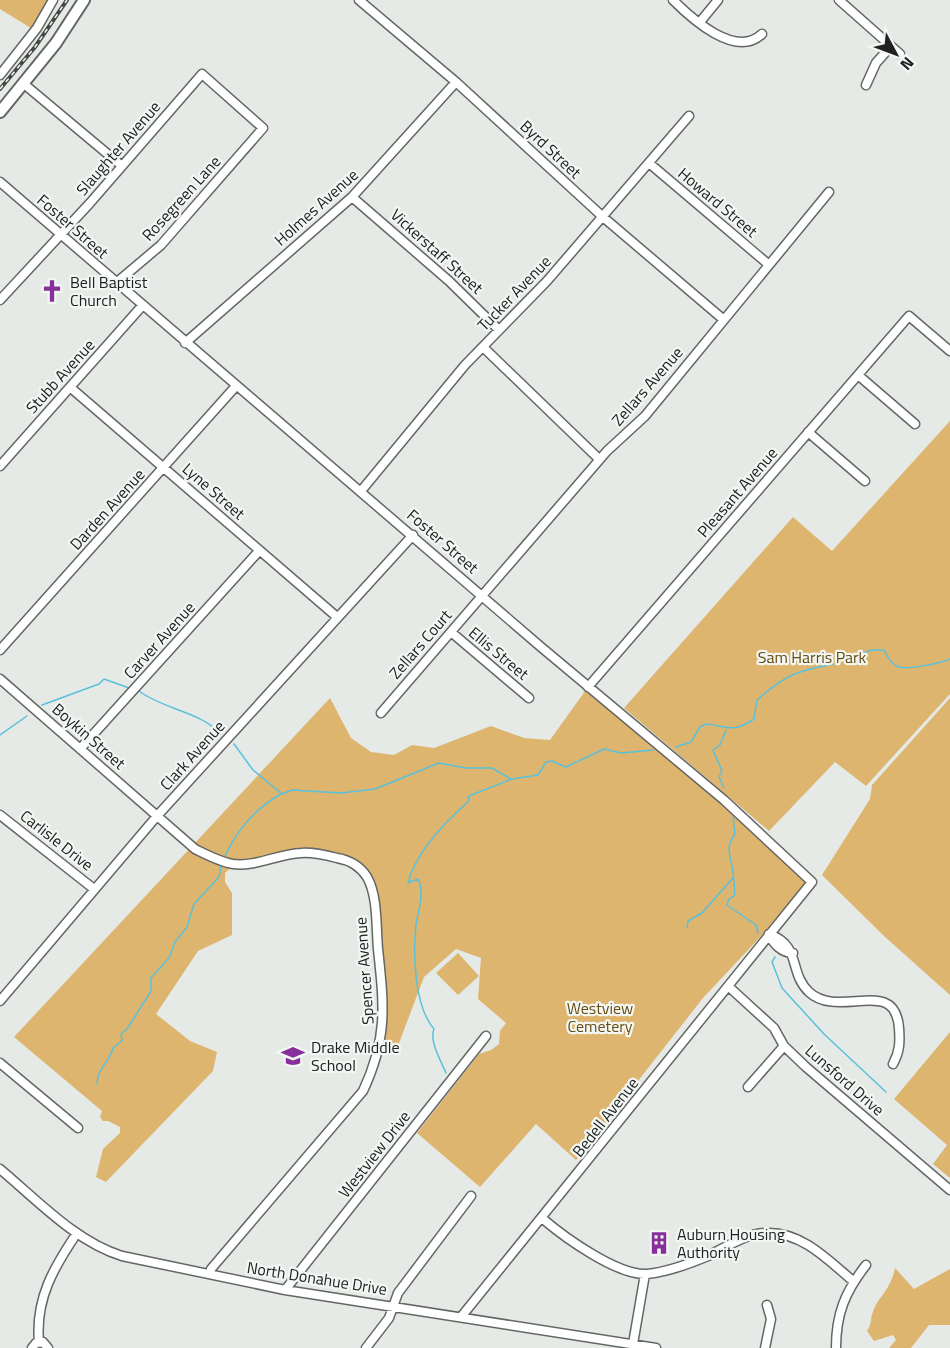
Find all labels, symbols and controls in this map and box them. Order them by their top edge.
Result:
north arrow [866,24,926,84]
text: N [895,52,920,76]
street label: Slaughter Avenue [70,95,166,201]
street label: Byrd Street [515,114,587,184]
street label: Rosegreen Lane [136,150,226,246]
street label: Howard Street [673,161,763,243]
street label: Holmes Avenue [269,163,363,251]
street label: Foster Street [32,188,114,264]
street label: Vickerstaff Street [385,203,489,299]
street label: Tucker Avenue [472,250,556,336]
place label: Bell Baptist Church [70,270,148,312]
church icon: Bell Baptist Church [39,278,65,304]
street label: Stubb Avenue [20,333,100,419]
street label: Zellars Avenue [606,341,688,431]
street label: Pleasant Avenue [691,442,783,542]
street label: Lyne Street [177,457,251,525]
street label: Darden Avenue [64,463,150,555]
street label: Foster Street [402,503,484,579]
street label: Carver Avenue [118,596,200,684]
street label: Zellars Court [383,604,457,684]
street label: Ellis Street [464,621,535,686]
park label: Sam Harris Park [758,645,867,669]
street label: Boykin Street [47,697,131,775]
street label: Clark Avenue [154,715,230,795]
street label: Carlisle Drive [15,804,99,876]
street label: Spencer Avenue [348,916,380,1026]
park label: Westview Cemetery [567,996,633,1038]
place label: Drake Middle School [311,1035,400,1077]
street label: Lunsford Drive [800,1039,890,1121]
school or university icon: Drake Middle School [280,1043,306,1069]
street label: Bedell Avenue [566,1072,644,1162]
street label: Westview Drive [332,1105,416,1203]
place label: Auburn Housing Authority [677,1222,785,1264]
building icon: Auburn Housing Authority [646,1230,672,1256]
street label: North Donahue Drive [245,1255,389,1301]

